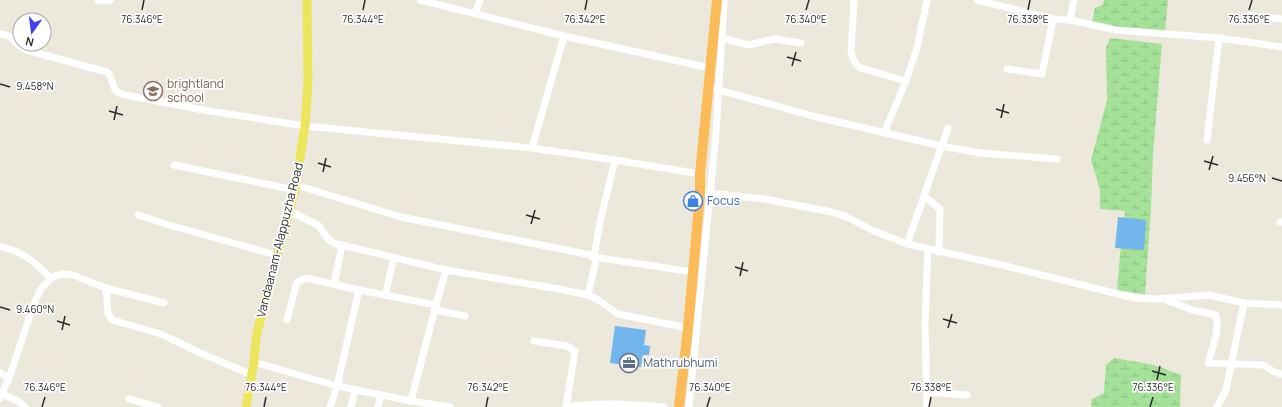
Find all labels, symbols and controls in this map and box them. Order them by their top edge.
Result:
north arrow [12,12,52,52]
text: 76.346°E [121,12,163,26]
text: 76.344°E [342,12,384,26]
text: 76.342°E [564,12,606,26]
text: 76.340°E [785,12,827,26]
text: 76.338°E [1008,12,1049,26]
text: 76.336°E [1228,12,1270,26]
text: N [24,34,35,50]
place label: brightland school [167,75,224,106]
text: 9.458°N [16,79,54,93]
school or university icon: brightland school [142,80,164,102]
street label: Vandaanam-Alappuzha Road [252,161,307,319]
text: 9.456°N [1228,171,1266,185]
shop icon: Focus [682,190,704,212]
place label: Focus [707,192,740,209]
text: 9.460°N [16,302,54,316]
office icon: Mathrubhumi [618,352,640,374]
place label: Mathrubhumi [643,354,717,371]
text: 76.346°E [24,380,66,394]
text: 76.344°E [245,380,287,394]
text: 76.342°E [467,380,509,394]
text: 76.340°E [689,380,731,394]
text: 76.338°E [911,380,952,394]
text: 76.336°E [1132,380,1174,394]

